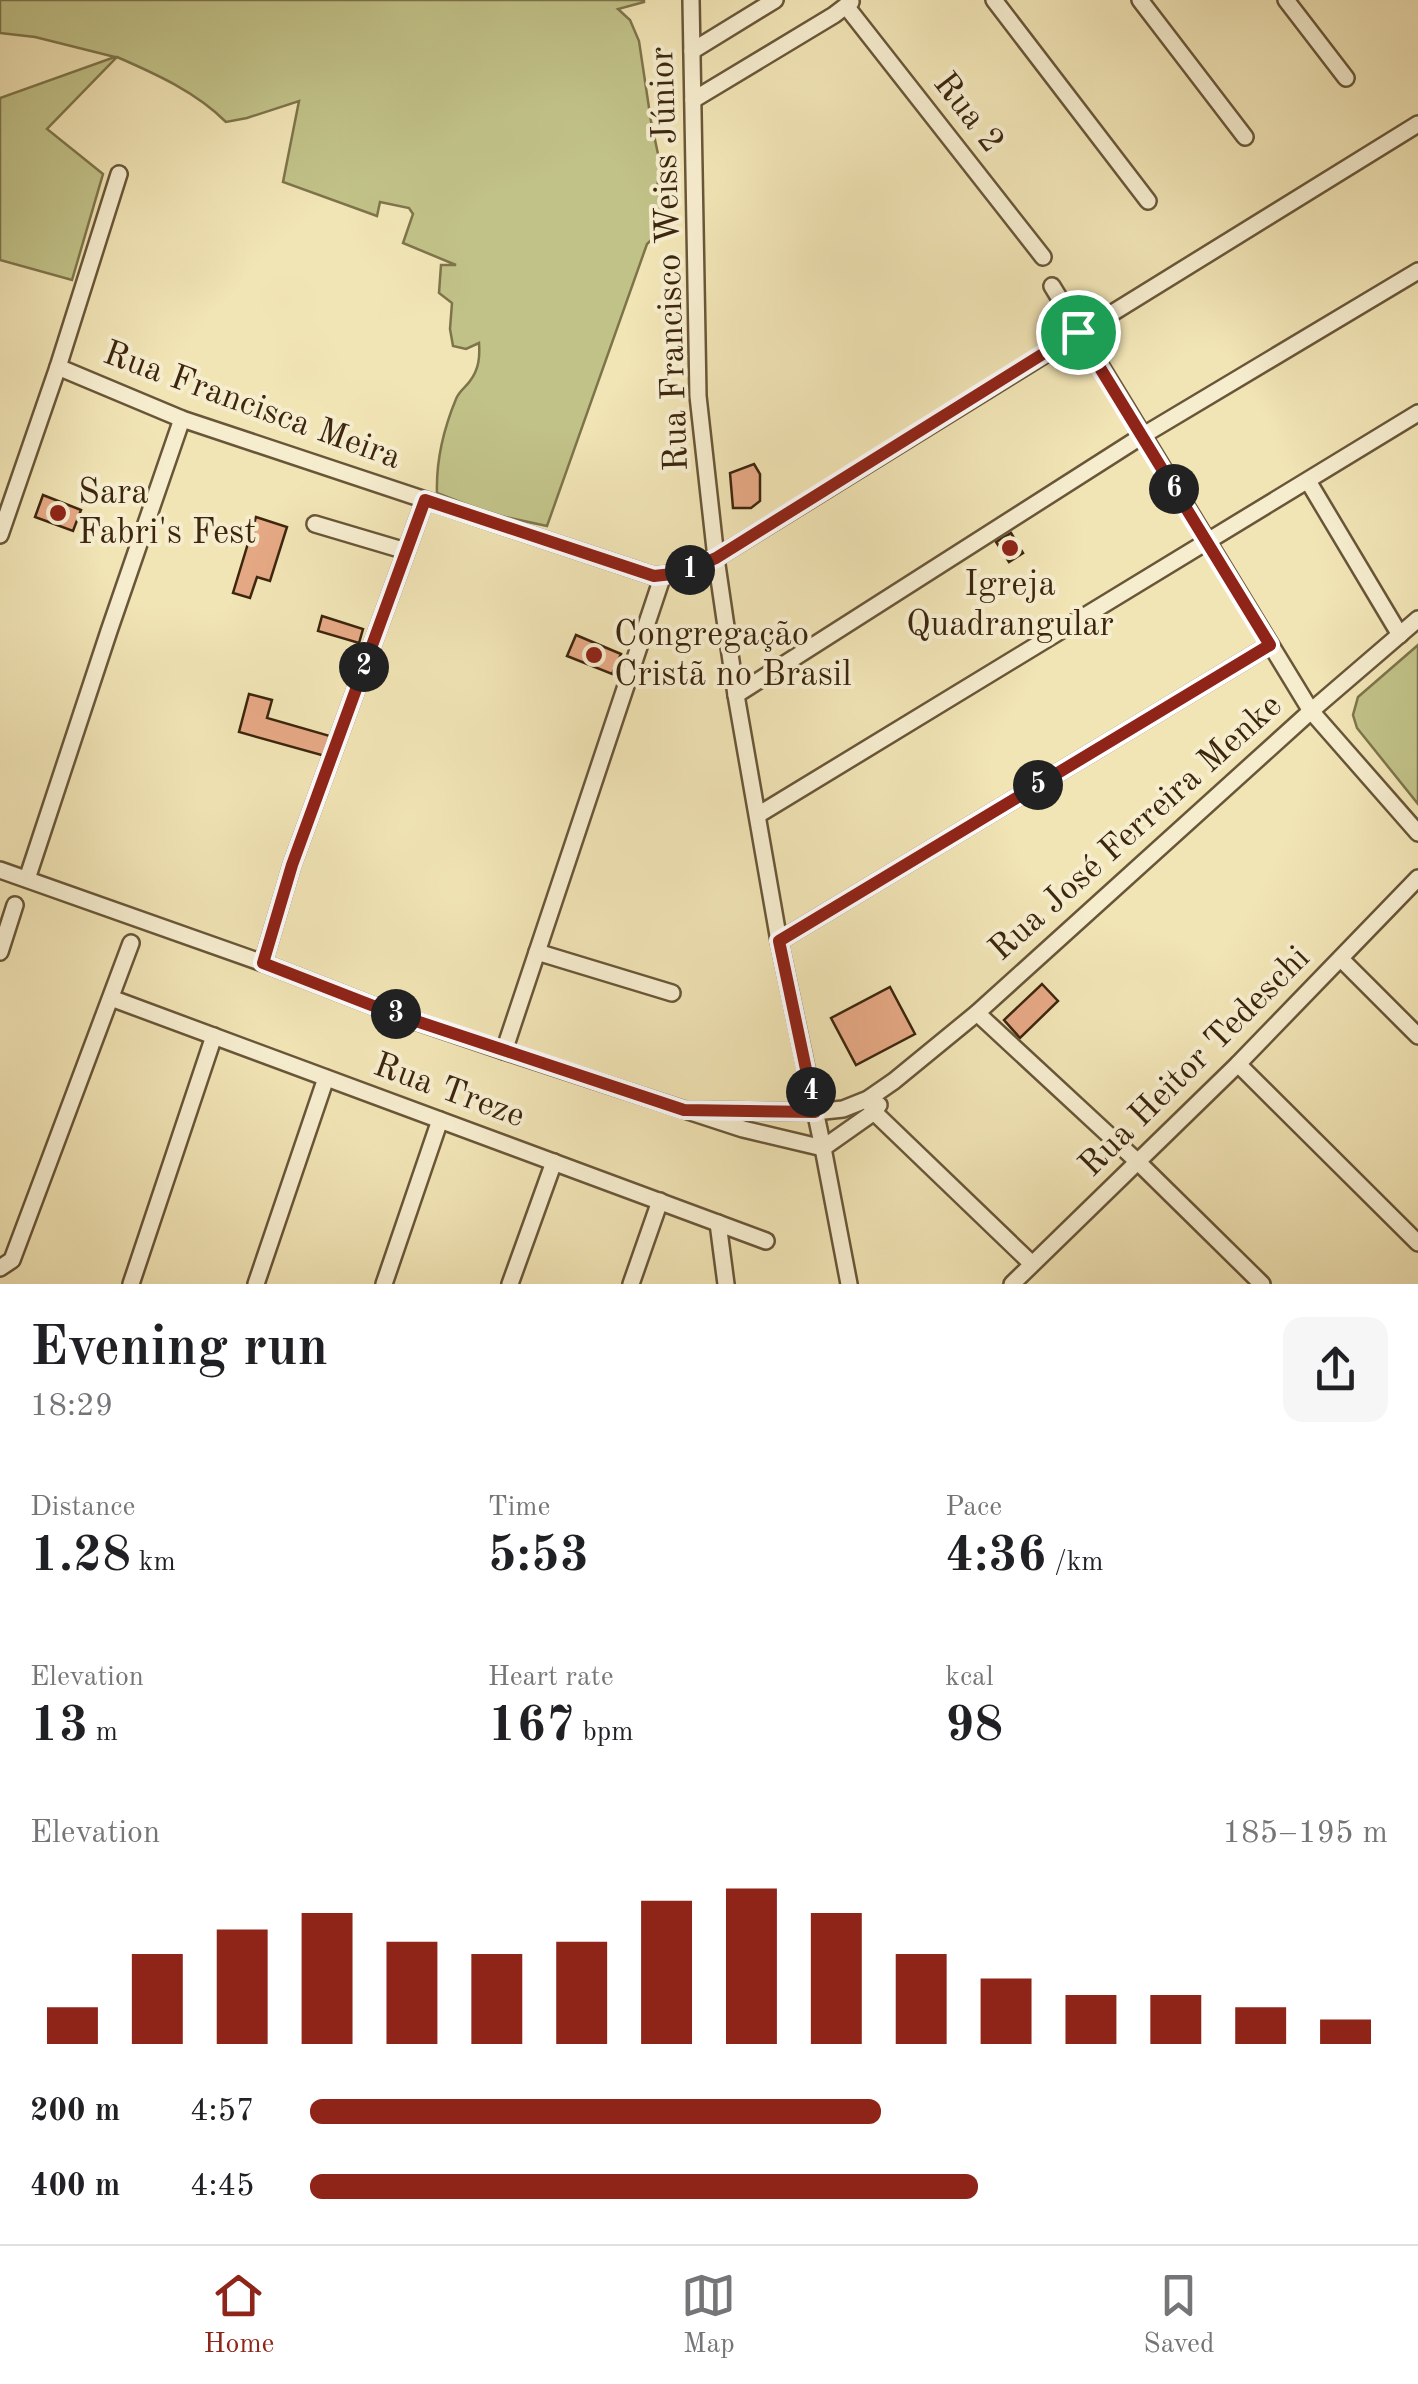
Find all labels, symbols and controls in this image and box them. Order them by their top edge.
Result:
street label: Rua Francisco Weiss Júnior [645,46,695,472]
street label: Rua 2 [926,66,1010,160]
pin [1036,290,1121,375]
icon: arrive [1051,305,1106,360]
street label: Rua Francisca Meira [99,336,405,476]
pin: 6 [1149,464,1199,514]
text: 6 [1166,475,1182,503]
place label: Sara Fabri's Fest [78,476,257,551]
marker: Sara Fabri's Fest [47,502,69,524]
marker: Igreja Quadrangular [999,537,1021,559]
pin: 1 [665,545,715,595]
text: 1 [682,556,698,584]
place label: Igreja Quadrangular [906,568,1114,643]
place label: Congregação Cristã no Brasil [614,618,852,693]
pin: 2 [339,642,389,692]
marker: Congregação Cristã no Brasil [583,644,605,666]
text: 2 [356,653,372,681]
street label: Rua José Ferreira Menke [983,688,1289,968]
pin: 5 [1013,760,1063,810]
text: 5 [1030,771,1046,799]
street label: Rua Heitor Tedeschi [1073,940,1317,1184]
pin: 3 [371,989,421,1039]
text: 3 [388,1000,404,1028]
street label: Rua Treze [369,1048,529,1134]
pin: 4 [786,1067,836,1117]
text: 4 [803,1078,819,1106]
button: share [1283,1317,1388,1422]
text: Evening run [30,1322,328,1377]
text: 18:29 [30,1391,113,1423]
text: Distance [30,1494,135,1522]
text: Time [488,1494,550,1522]
text: Pace [945,1494,1002,1522]
text: 1.28 [30,1532,131,1582]
text: 5:53 [488,1532,589,1582]
text: 4:36 [945,1532,1046,1582]
text: km [131,1549,176,1577]
text: /km [1046,1549,1104,1577]
text: Elevation [30,1664,144,1692]
text: Heart rate [488,1664,614,1692]
text: kcal [945,1664,994,1692]
text: 13 [30,1702,88,1752]
text: 167 [488,1702,575,1752]
text: 98 [945,1702,1003,1752]
text: m [88,1719,118,1747]
text: bpm [575,1719,634,1747]
text: Elevation [30,1818,160,1850]
text: 185–195 m [1222,1818,1388,1850]
text: 200 m [30,2096,120,2128]
text: 4:57 [190,2096,255,2128]
text: 400 m [30,2171,120,2203]
text: 4:45 [190,2171,255,2203]
tab: Home [203,2268,275,2363]
tab: Map [681,2268,736,2363]
tab: Saved [1143,2268,1215,2363]

